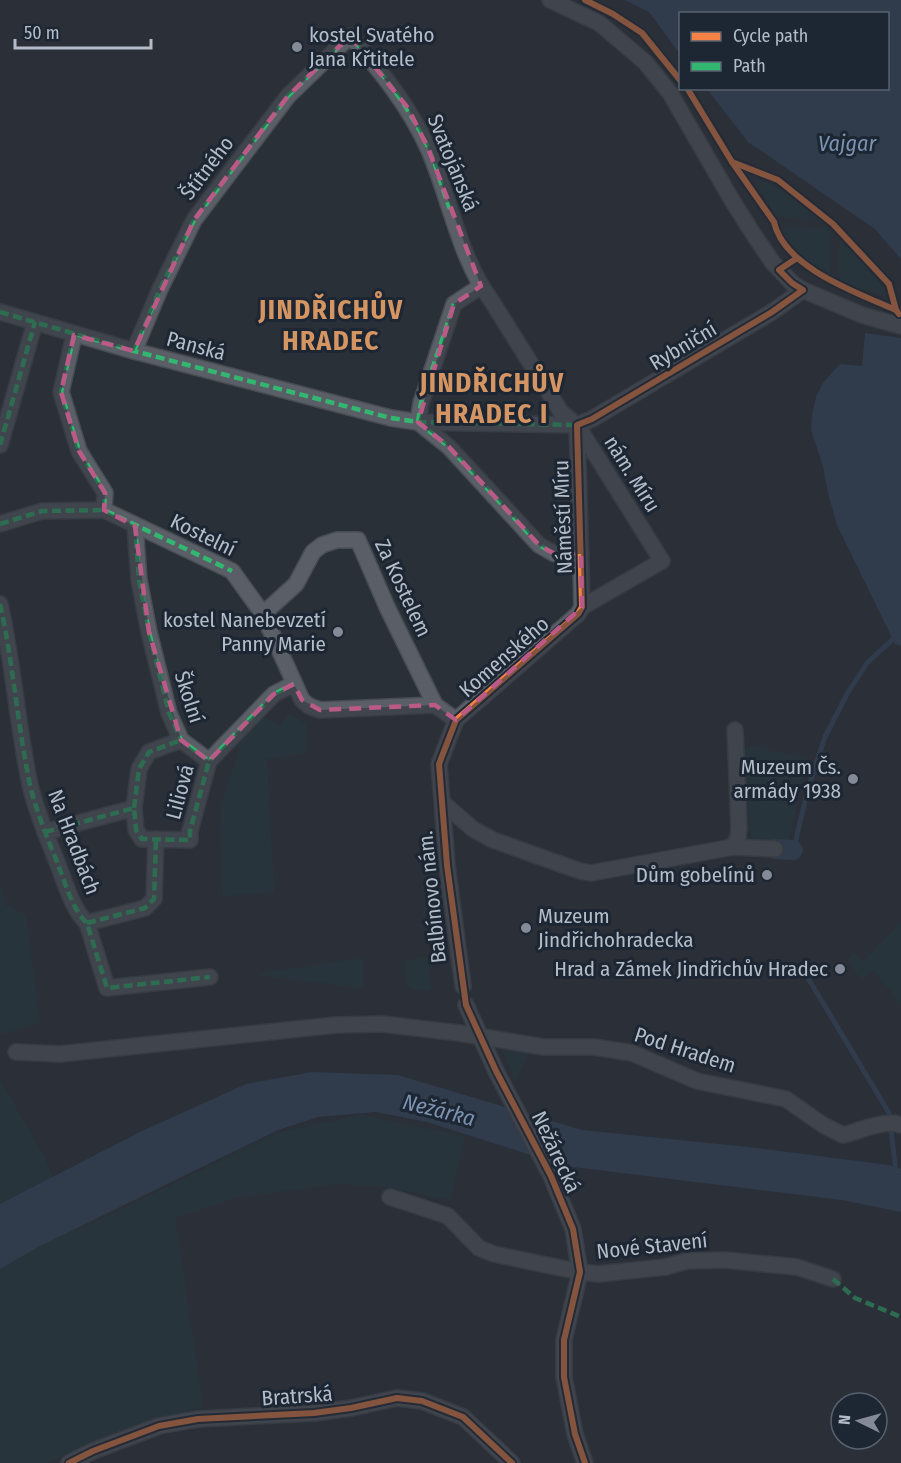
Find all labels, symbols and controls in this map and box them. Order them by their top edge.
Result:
scale bar [15,12,152,50]
legend [679,12,889,90]
text: 50 m [24,22,60,44]
place label: kostel Svatého Jana Křtitele [309,22,435,72]
text: Cycle path [733,25,808,47]
marker: kostel Svatého Jana Křtitele [290,40,304,54]
text: Path [733,55,766,77]
street label: Svatojánská [422,111,484,215]
water label: Vajgar [818,130,877,157]
street label: Štítného [175,131,239,205]
district label: JINDŘICHŮV HRADEC [257,291,404,357]
street label: Rybniční [645,316,721,376]
street label: Panská [164,326,228,366]
district label: JINDŘICHŮV HRADEC I [418,364,565,430]
street label: nám. Míru [598,431,666,517]
street label: Náměstí Míru [548,460,578,574]
street label: Kostelní [166,508,240,562]
street label: Za Kostelem [369,535,437,641]
place label: kostel Nanebevzetí Panny Marie [163,607,326,657]
street label: Komenského [454,611,554,703]
marker: kostel Nanebevzetí Panny Marie [331,625,345,639]
street label: Školní [168,668,210,726]
place label: Muzeum Čs. armády 1938 [733,754,841,804]
street label: Liliová [160,762,200,822]
marker: Muzeum Čs. armády 1938 [846,772,860,786]
street label: Na Hradbách [42,786,106,898]
street label: Balbínovo nám. [412,830,452,964]
place label: Dům gobelínů [636,862,755,888]
marker: Dům gobelínů [760,868,774,882]
place label: Muzeum Jindřichohradecka [538,903,693,953]
marker: Muzeum Jindřichohradecka [519,921,533,935]
place label: Hrad a Zámek Jindřichův Hradec [554,956,828,982]
marker: Hrad a Zámek Jindřichův Hradec [833,962,847,976]
street label: Pod Hradem [631,1021,739,1079]
water label: Nežárka [400,1088,478,1132]
street label: Nežárecká [526,1107,586,1197]
street label: Nové Stavení [595,1227,709,1265]
street label: Bratrská [261,1381,333,1411]
north arrow [829,1391,889,1451]
text: N [835,1414,854,1425]

